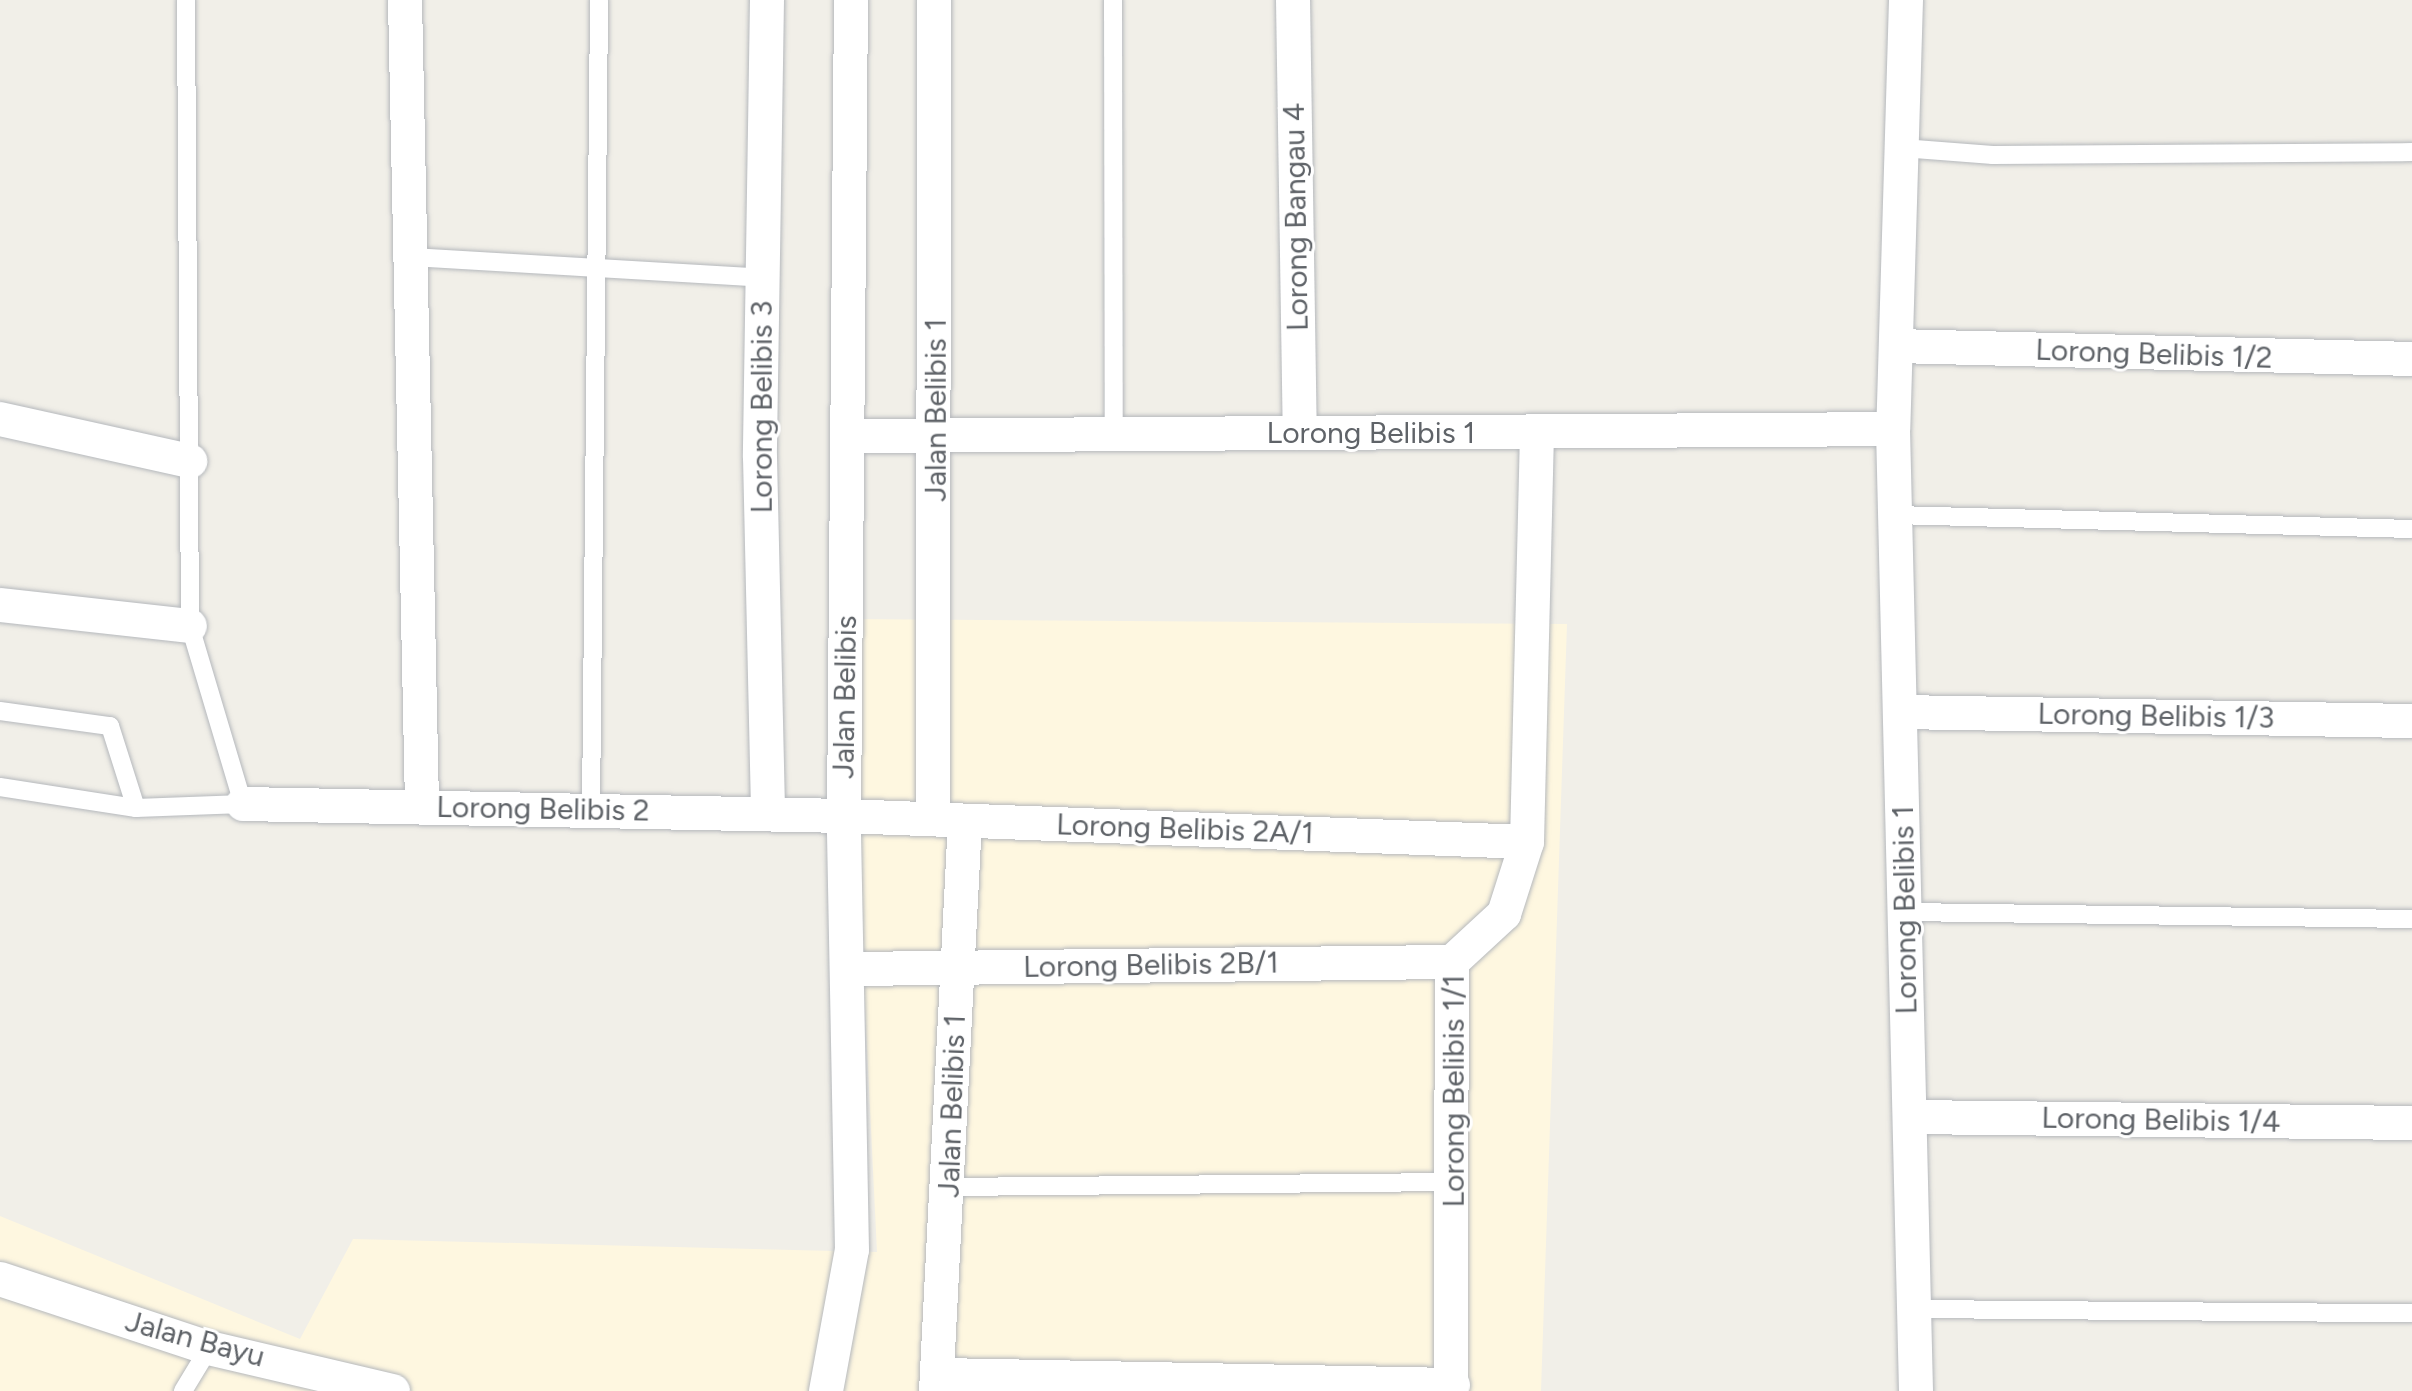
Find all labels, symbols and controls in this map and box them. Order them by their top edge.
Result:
street label: Lorong Bangau 4 [1276,103,1316,331]
street label: Lorong Belibis 3 [744,301,780,513]
street label: Jalan Belibis 1 [918,318,954,502]
street label: Lorong Belibis 1/2 [2035,332,2273,376]
street label: Lorong Belibis 1 [1267,415,1475,451]
street label: Jalan Belibis [826,615,864,779]
street label: Lorong Belibis 1/3 [2037,696,2275,736]
street label: Lorong Belibis 2 [436,789,650,829]
street label: Lorong Belibis 1 [1885,805,1925,1015]
street label: Lorong Belibis 2A/1 [1056,807,1314,851]
street label: Lorong Belibis 2B/1 [1023,945,1279,985]
street label: Lorong Belibis 1/1 [1436,975,1472,1207]
street label: Jalan Belibis 1 [931,1014,973,1198]
street label: Lorong Belibis 1/4 [2041,1100,2281,1140]
street label: Jalan Bayu [121,1303,269,1375]

